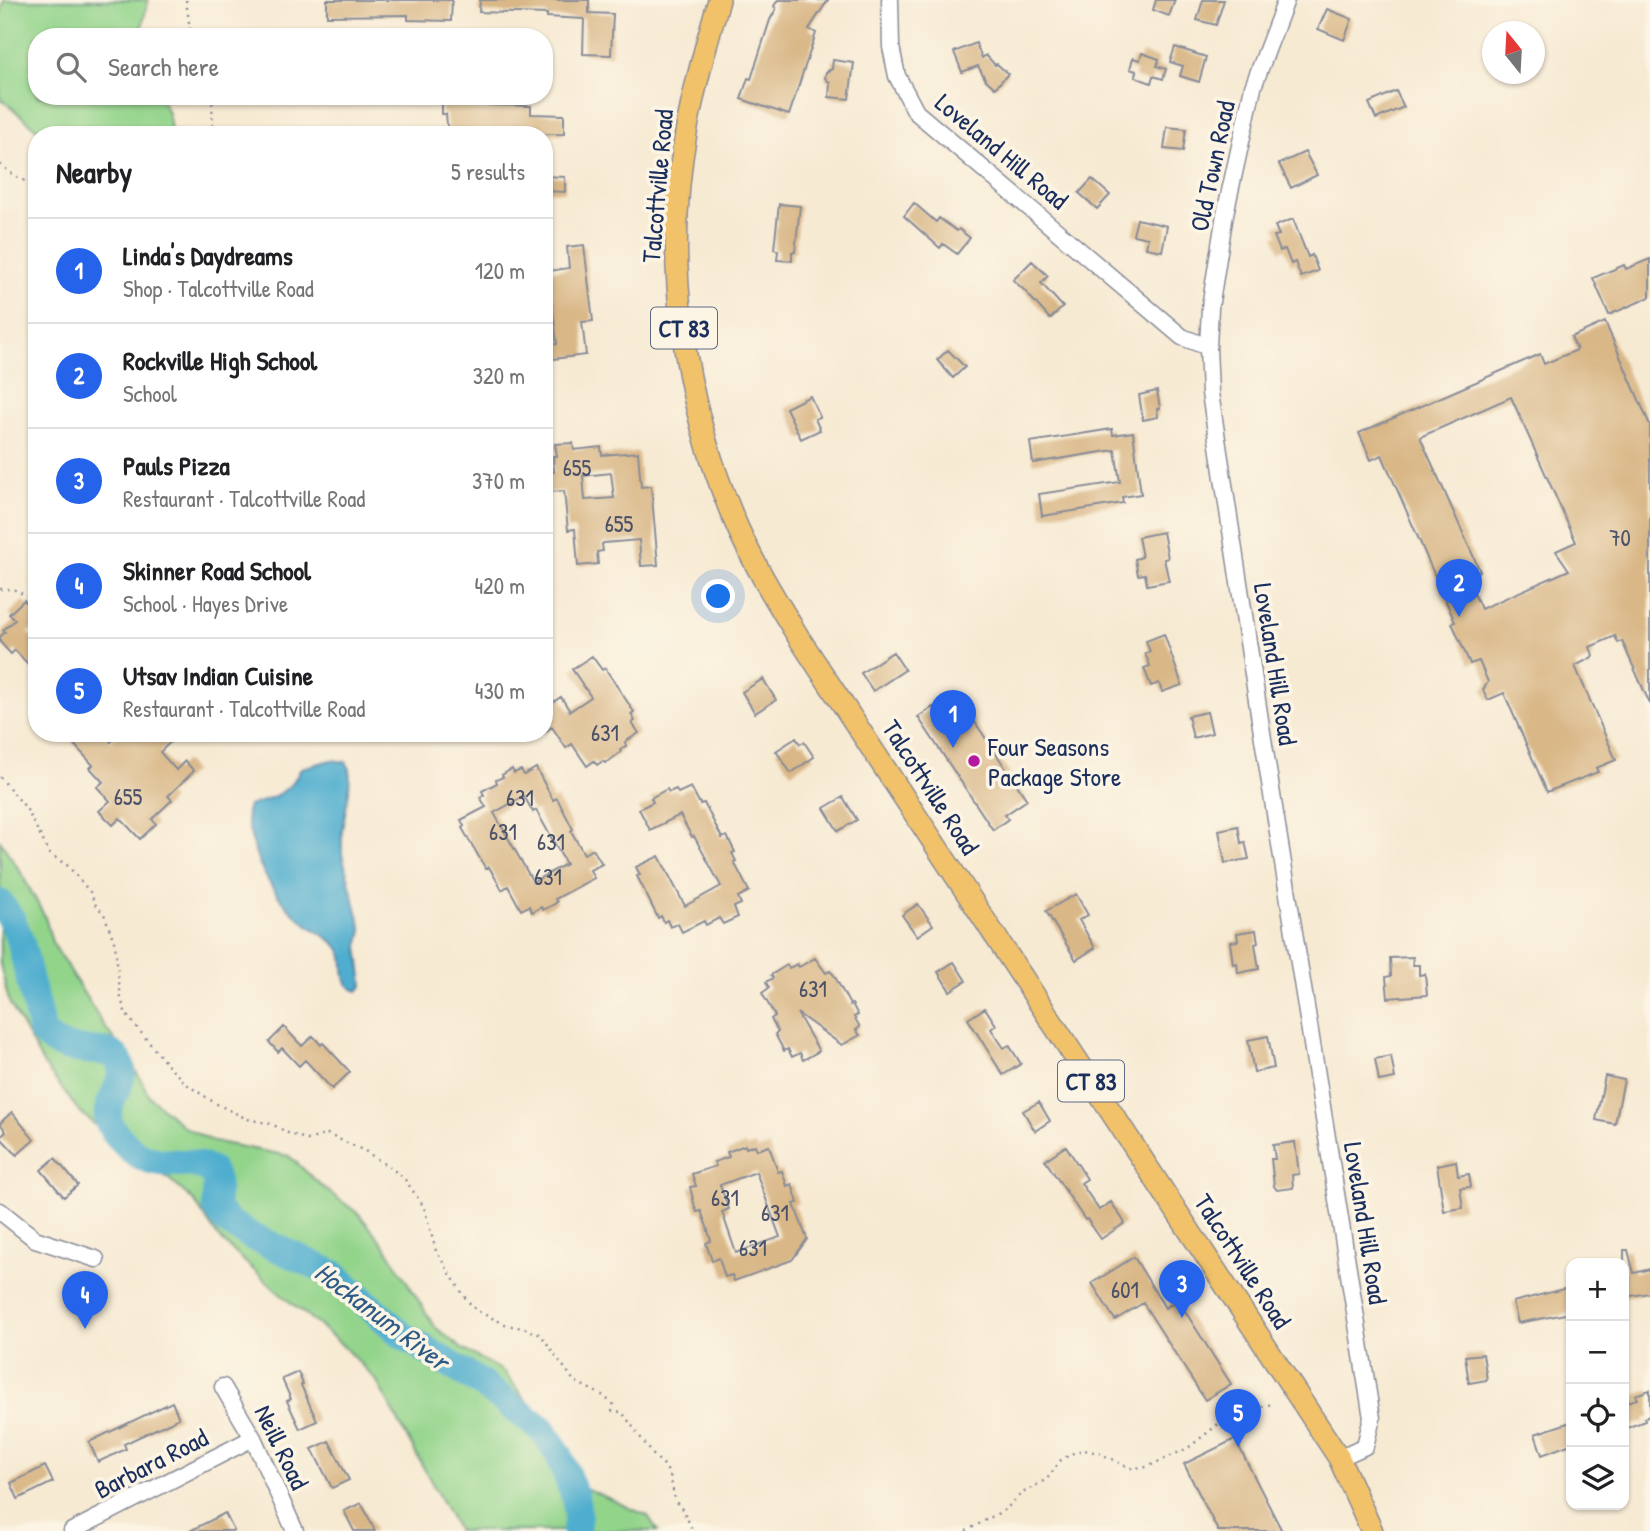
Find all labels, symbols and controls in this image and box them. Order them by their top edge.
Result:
north arrow [1482,21,1545,84]
search box [28,28,553,105]
icon: search [52,48,90,86]
text: Search here [108,49,219,84]
street label: Loveland Hill Road [928,85,1076,217]
street label: Old Town Road [1181,98,1243,234]
street label: Talcottville Road [633,108,681,264]
text: Nearby [56,152,132,192]
text: 5 results [451,156,525,187]
text: Linda's Daydreams [123,238,293,273]
text: 1 [75,255,83,286]
text: 120 m [475,255,525,286]
text: Shop · Talcottville Road [123,273,314,304]
road number: CT 83 [651,307,717,348]
text: Rockville High School [123,343,317,378]
text: 2 [74,360,84,391]
text: 320 m [473,360,525,391]
text: School [123,378,177,409]
text: Pauls Pizza [123,448,230,483]
house number: 655 [563,452,592,483]
text: 3 [74,465,84,496]
text: 370 m [472,465,525,496]
text: Restaurant · Talcottville Road [123,483,365,514]
house number: 655 [605,508,634,539]
house number: 70 [1609,522,1631,553]
text: Skinner Road School [123,553,311,588]
pin: 2 [1436,559,1482,617]
text: 4 [75,570,83,601]
text: 420 m [474,570,525,601]
your location [701,579,735,613]
street label: Loveland Hill Road [1246,580,1306,748]
text: School · Hayes Drive [123,588,288,619]
text: Utsav Indian Cuisine [123,658,313,693]
text: 5 [74,675,84,706]
text: 430 m [475,675,525,706]
pin: 1 [930,690,976,748]
text: Restaurant · Talcottville Road [123,693,365,724]
street label: Talcottville Road [874,713,988,861]
house number: 631 [591,717,619,748]
place label: Four Seasons Package Store [987,729,1121,794]
marker: Four Seasons Package Store [966,753,982,769]
house number: 655 [114,781,143,812]
house number: 631 [506,782,534,813]
house number: 631 [489,816,517,847]
house number: 631 [537,826,565,857]
house number: 631 [534,861,562,892]
house number: 631 [799,973,827,1004]
road number: CT 83 [1058,1060,1124,1101]
street label: Loveland Hill Road [1336,1139,1396,1307]
house number: 631 [711,1182,739,1213]
street label: Talcottville Road [1186,1187,1300,1335]
house number: 631 [761,1197,789,1228]
house number: 631 [739,1232,767,1263]
water label: Hockanum River [307,1253,460,1381]
map controls [1566,1258,1629,1510]
button: + [1566,1258,1629,1321]
pin: 3 [1159,1260,1205,1318]
pin: 4 [62,1271,108,1329]
house number: 601 [1111,1274,1139,1305]
button: − [1566,1321,1629,1384]
button: locate [1566,1384,1629,1447]
pin: 5 [1215,1389,1261,1447]
street label: Neill Road [247,1399,317,1495]
street label: Barbara Road [88,1419,214,1507]
button: layers [1566,1447,1629,1510]

